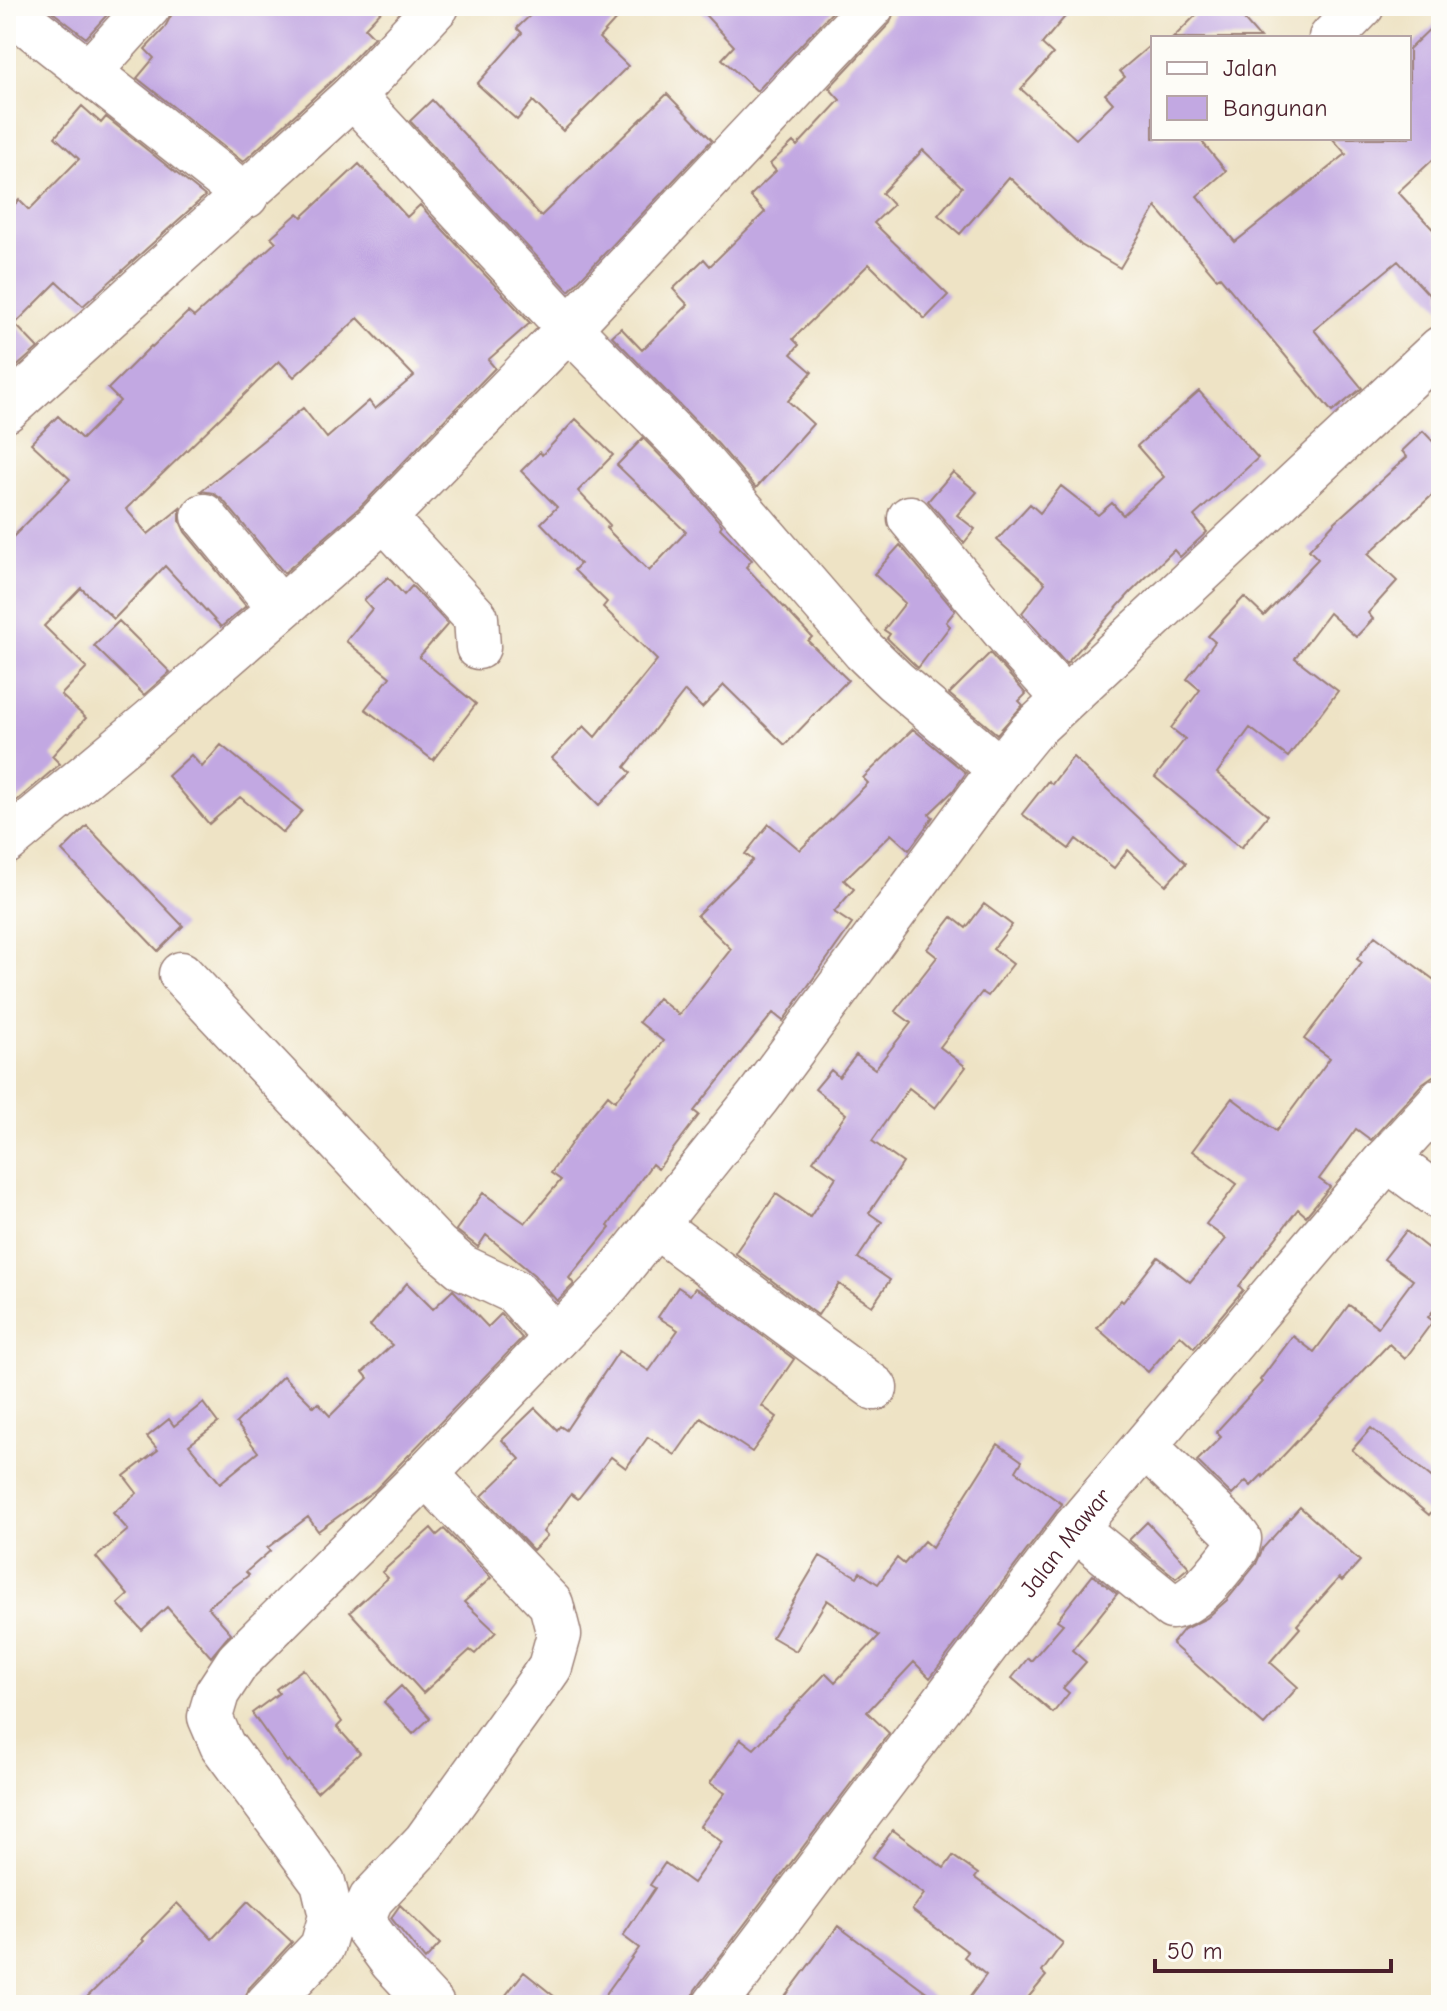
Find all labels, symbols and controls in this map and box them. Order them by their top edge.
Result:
legend [1151,36,1411,140]
text: Jalan [1223,54,1277,82]
text: Bangunan [1223,94,1327,122]
street label: Jalan Mawar [1014,1482,1117,1603]
scale bar [1155,1923,1391,1973]
text: 50 m [1167,1937,1223,1965]

